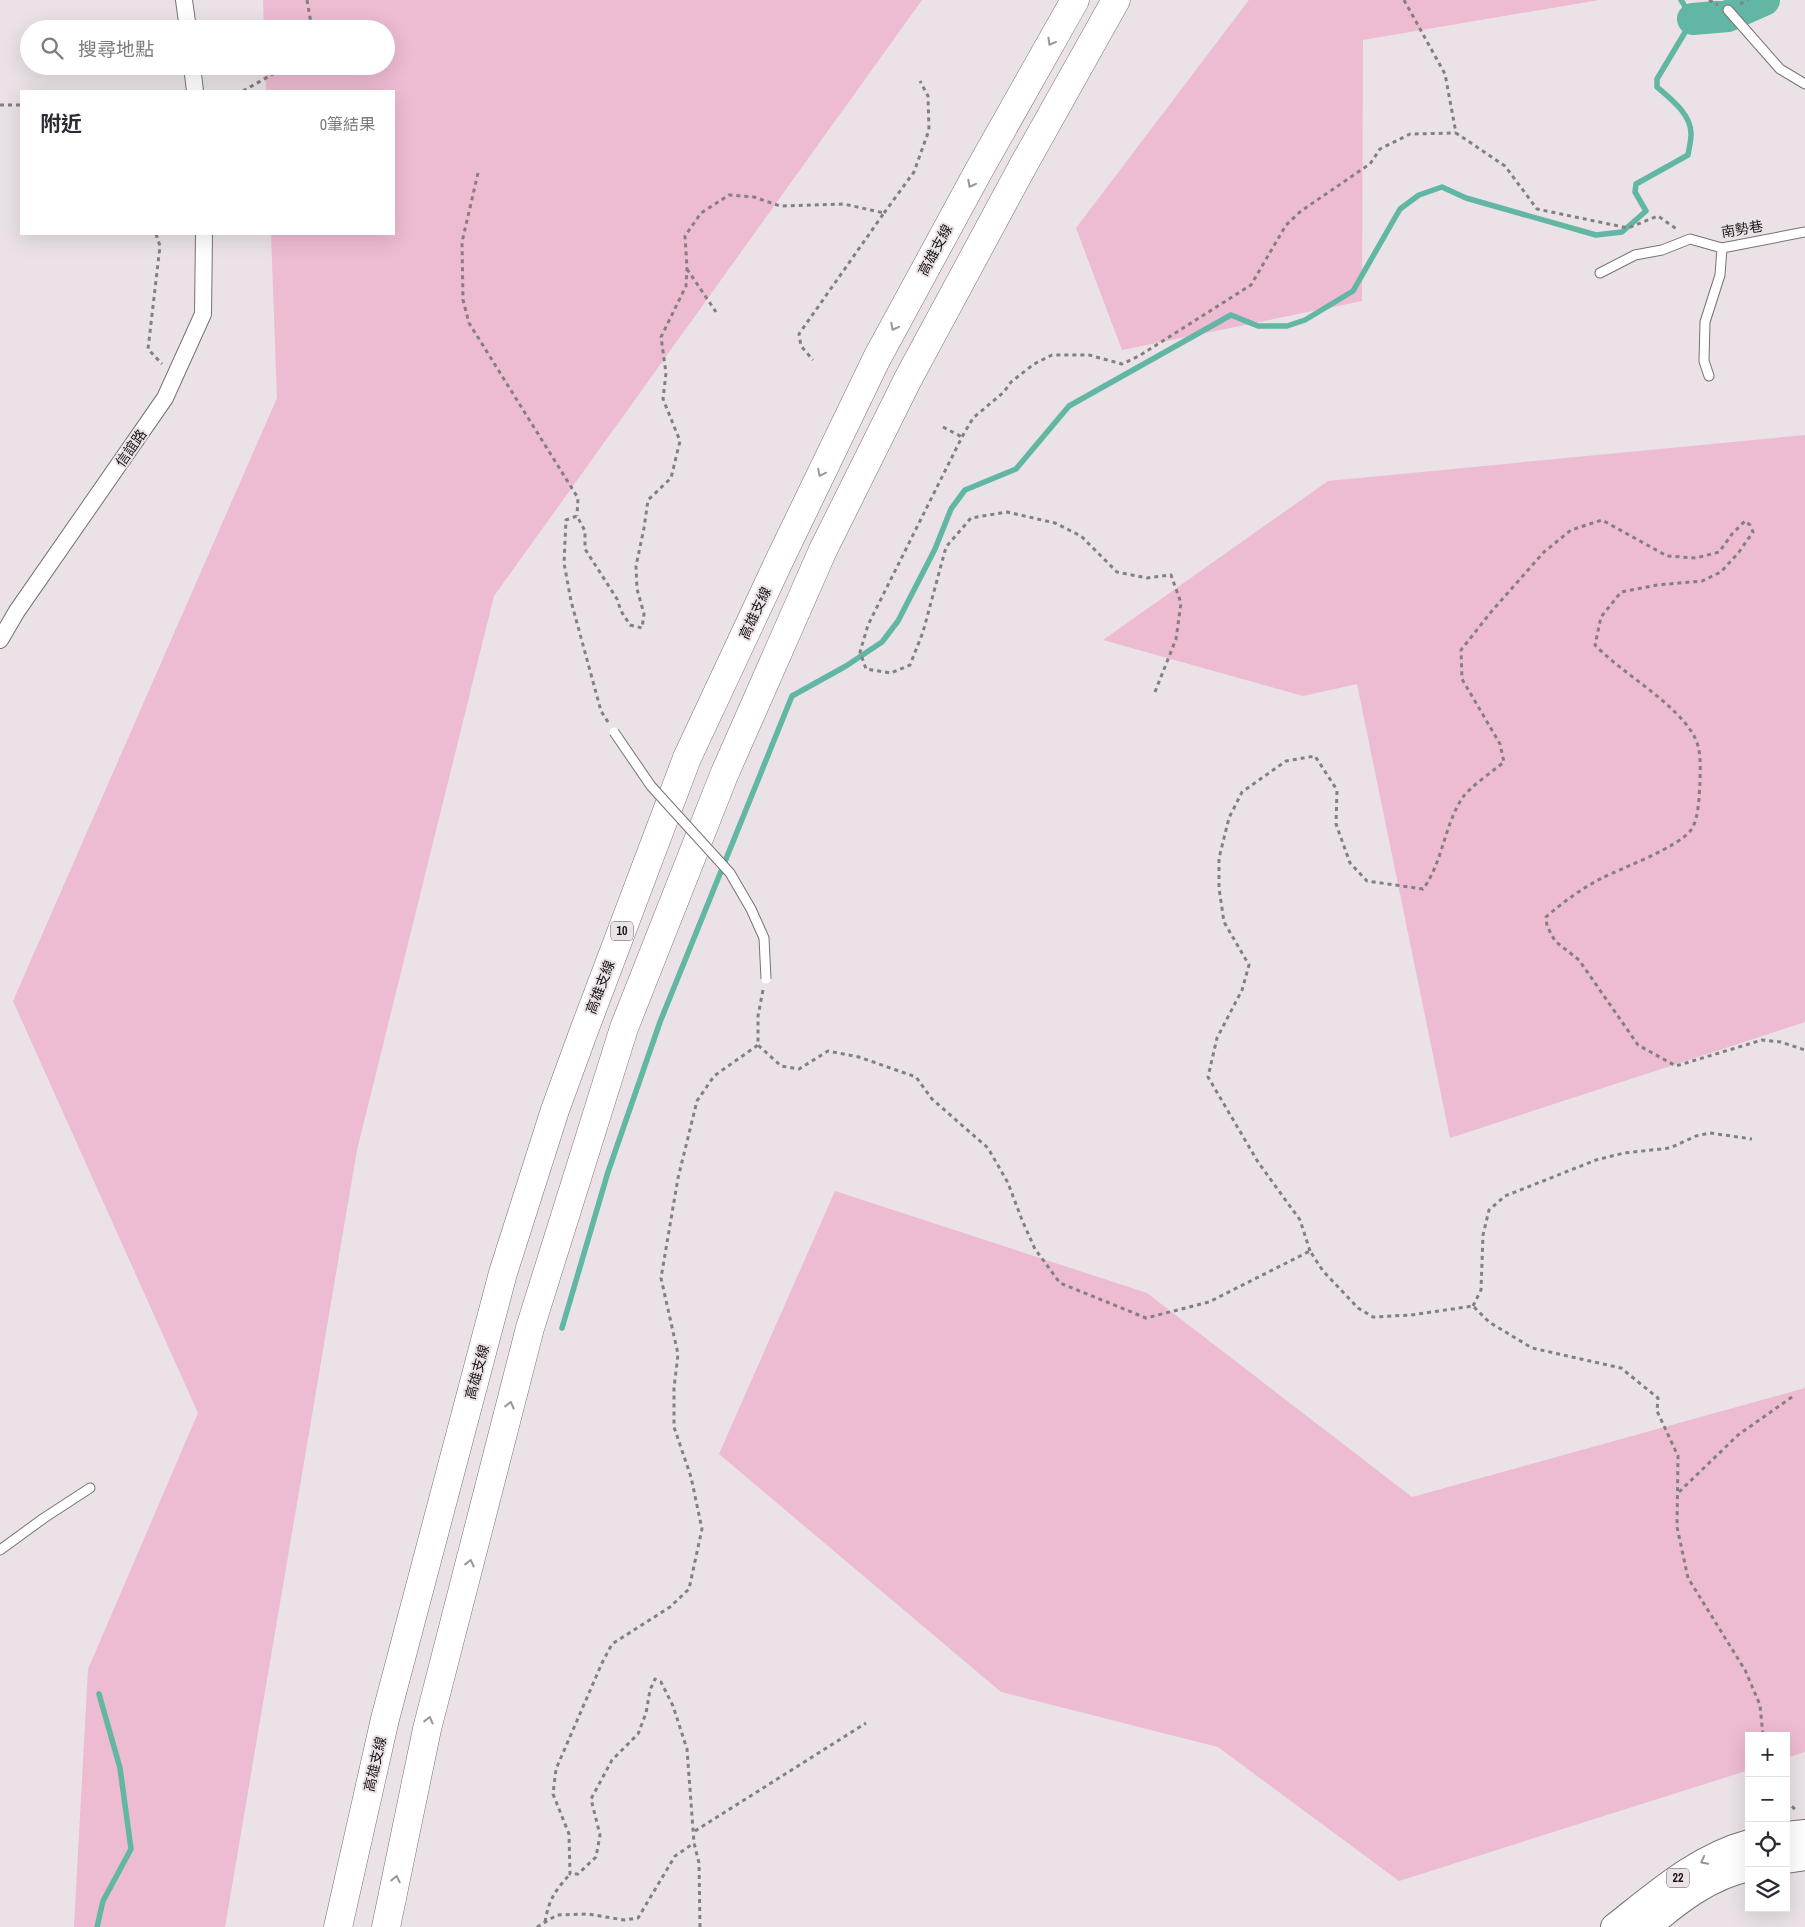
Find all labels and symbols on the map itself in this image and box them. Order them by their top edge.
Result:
one-way arrow [1047,37,1057,46]
one-way arrow [967,179,977,188]
street label: 南勢巷 [1720,217,1764,241]
street label: 高雄支線 [914,221,956,279]
one-way arrow [890,322,900,331]
street label: 信誼路 [112,426,150,470]
one-way arrow [818,467,828,476]
street label: 高雄支線 [735,584,775,642]
road number: 10 [611,921,633,940]
street label: 高雄支線 [582,958,618,1016]
street label: 高雄支線 [461,1343,493,1401]
one-way arrow [504,1401,515,1410]
one-way arrow [464,1558,475,1567]
one-way arrow [424,1717,434,1725]
street label: 高雄支線 [360,1735,390,1793]
one-way arrow [1700,1855,1709,1865]
road number: 22 [1667,1869,1689,1888]
one-way arrow [390,1875,401,1884]

